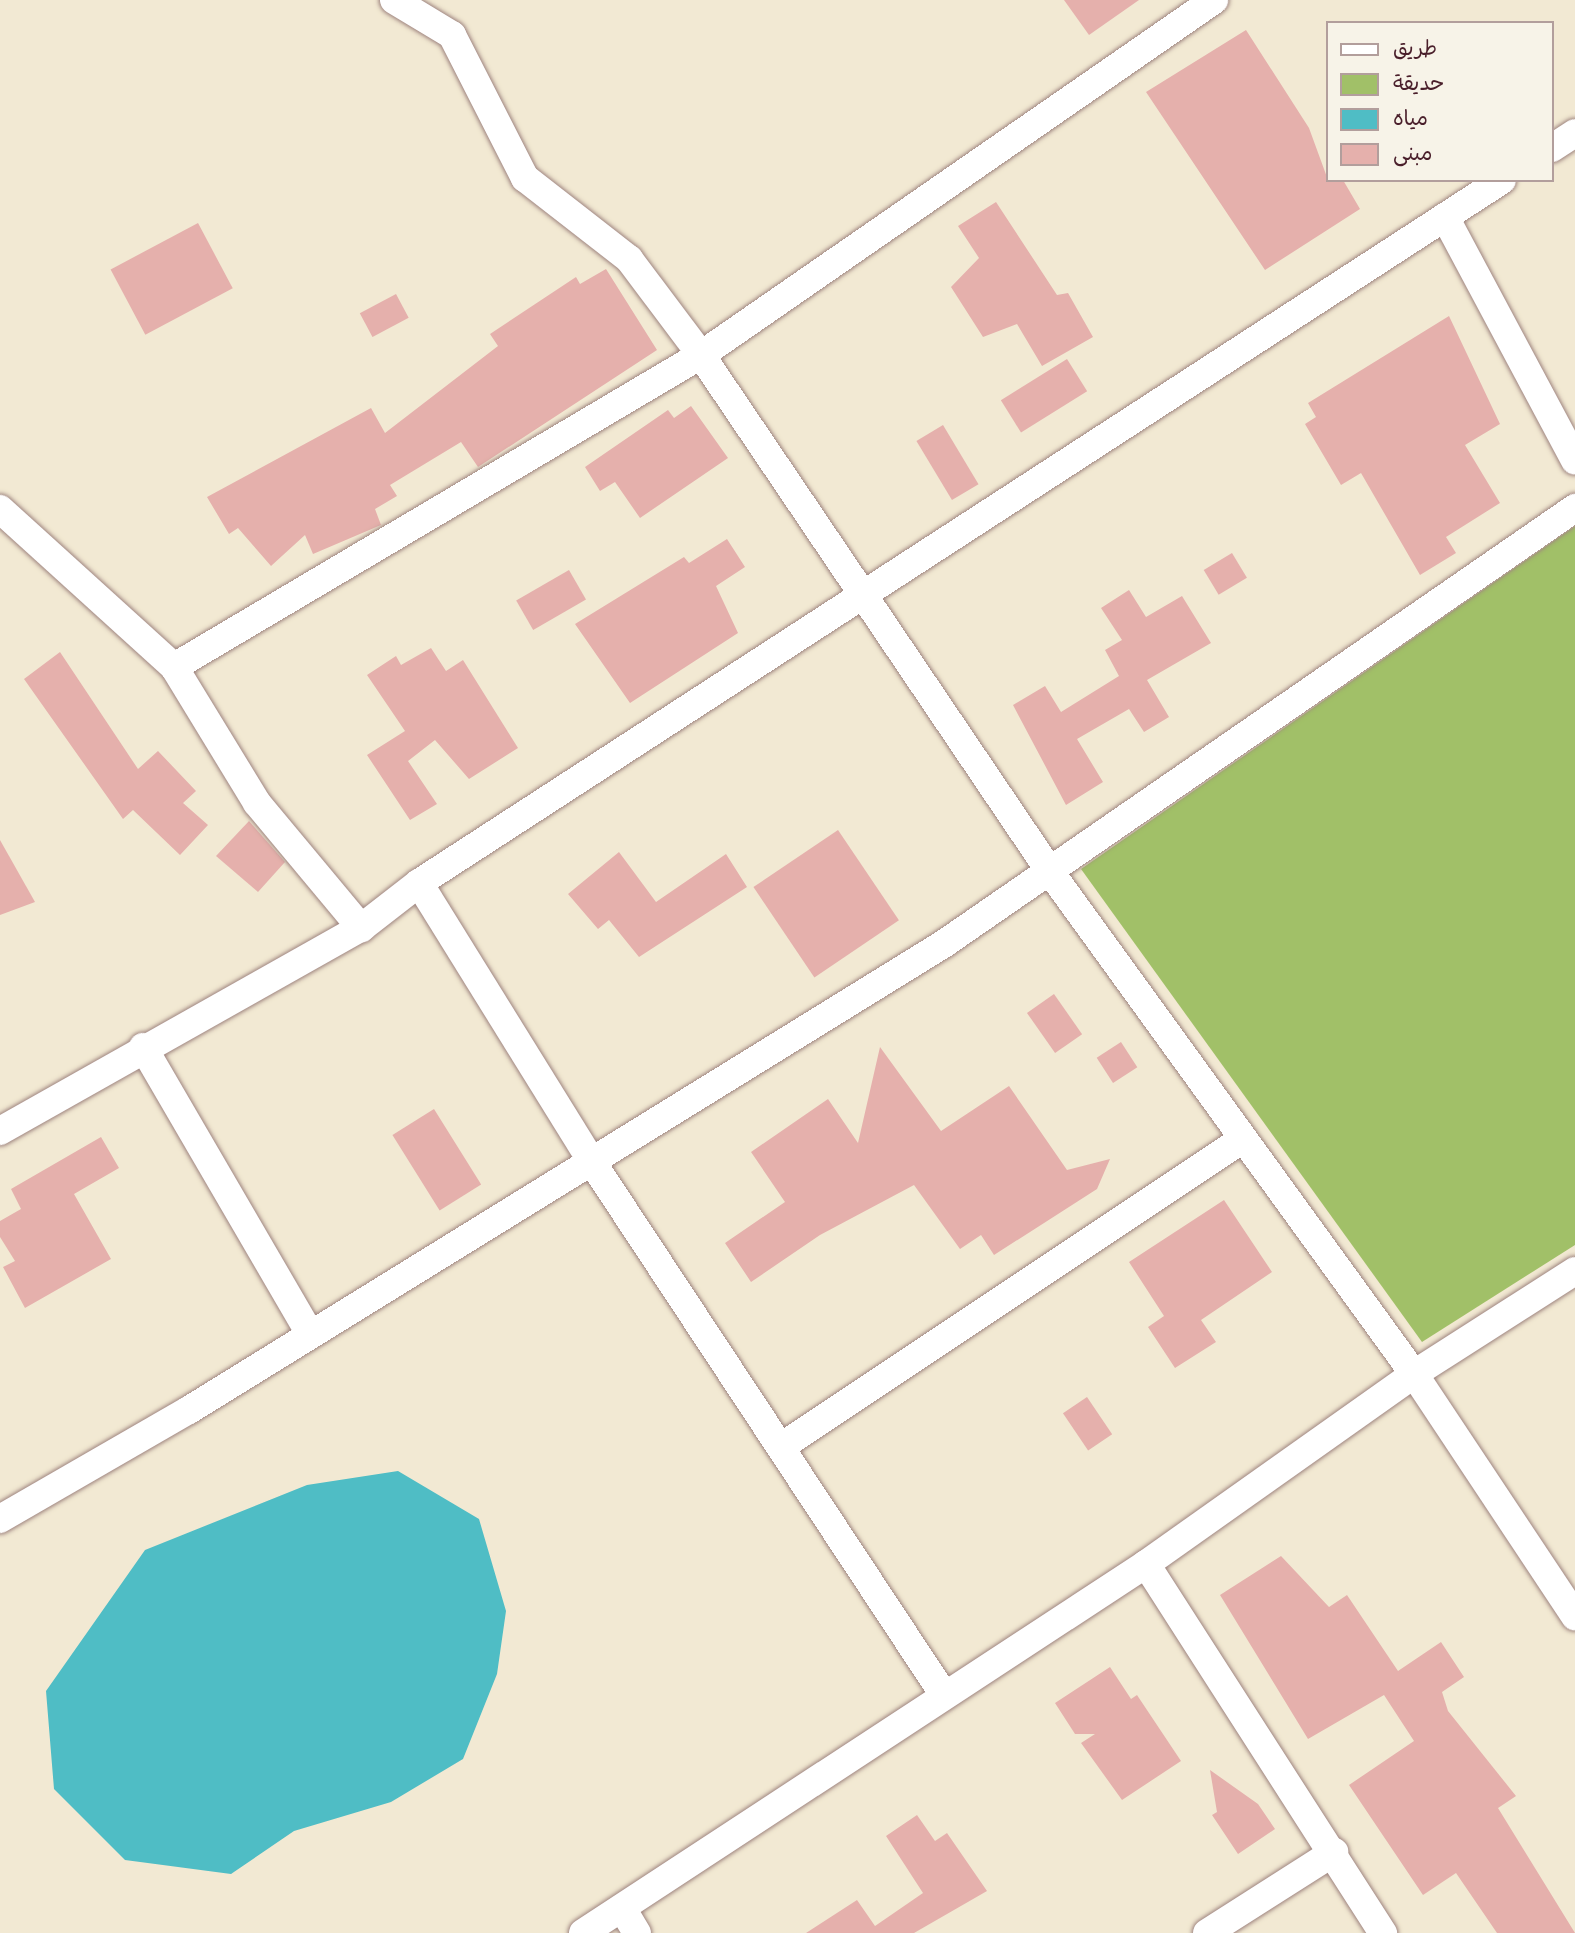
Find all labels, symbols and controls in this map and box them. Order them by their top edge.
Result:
legend [1326,21,1554,182]
text: طريق [1393,36,1437,61]
text: حديقة [1393,71,1444,96]
text: مياه [1393,106,1428,131]
text: مبنى [1393,141,1432,166]

